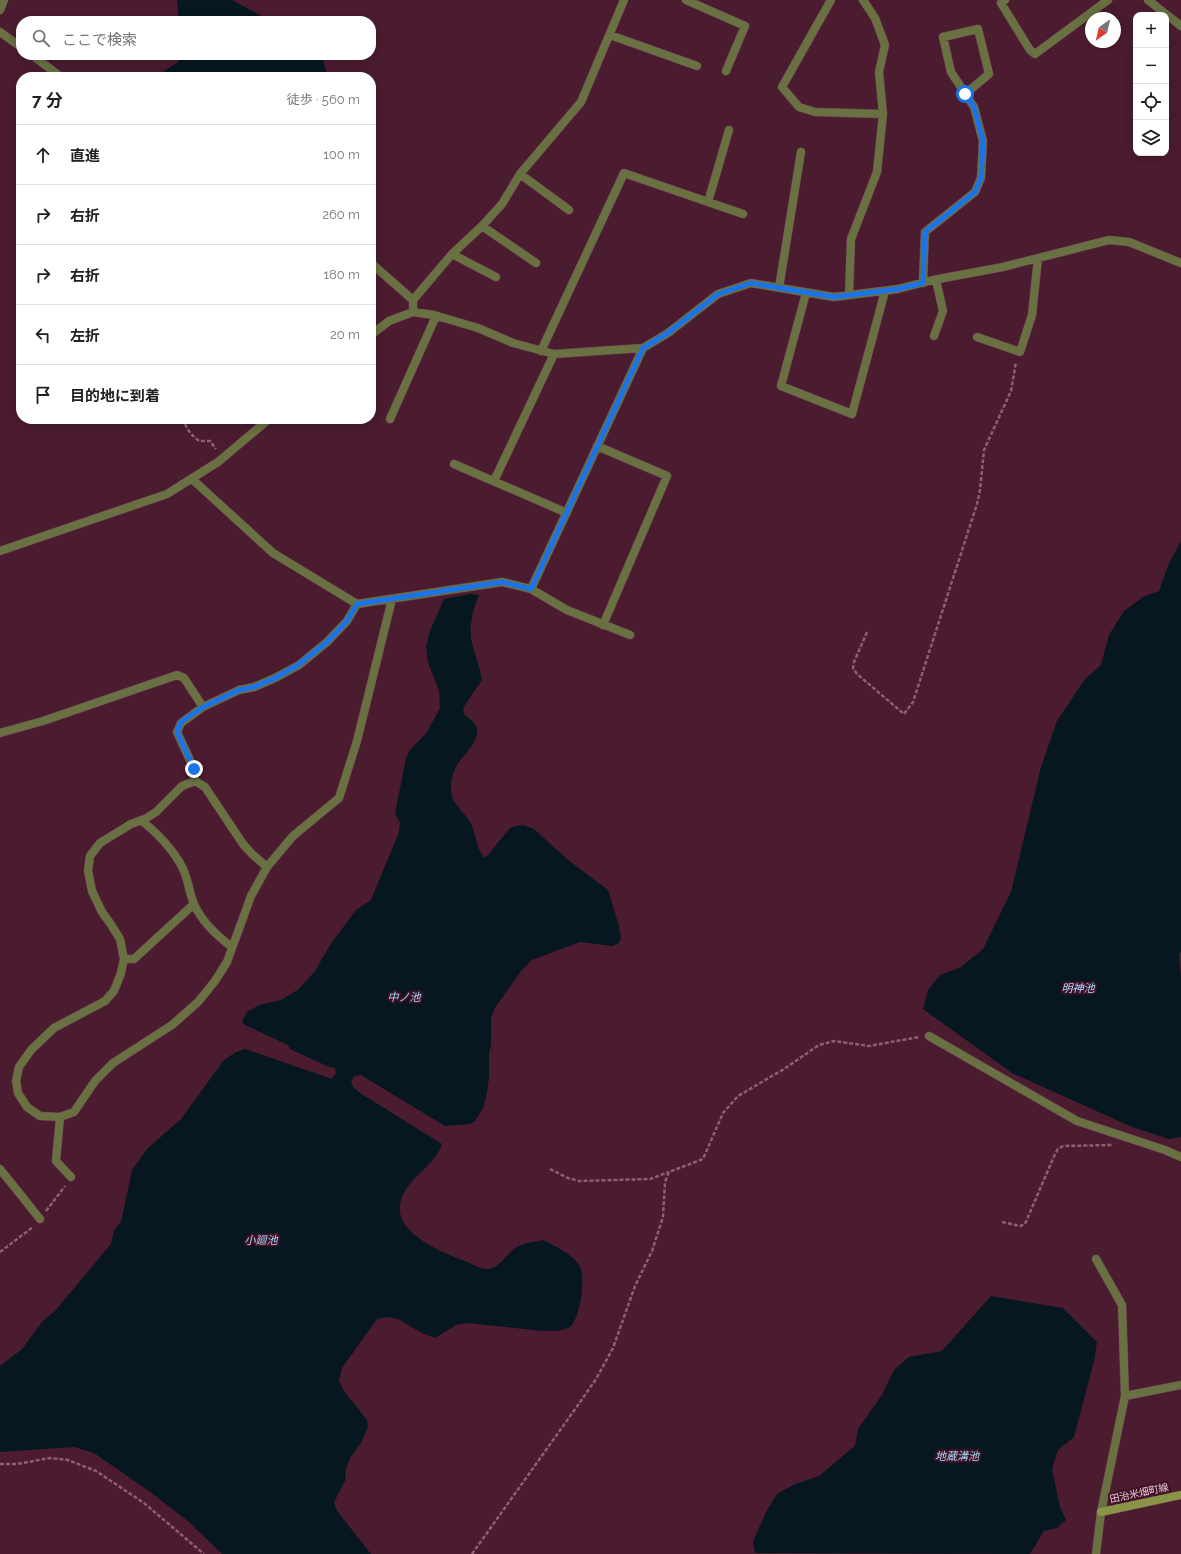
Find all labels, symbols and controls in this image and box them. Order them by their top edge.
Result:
north arrow [1085,12,1121,48]
map controls [1133,12,1169,156]
button: + [1133,12,1169,48]
search box [16,16,376,60]
icon: search [30,27,52,49]
text: ここで検索 [62,31,137,49]
button: − [1133,48,1169,84]
button: locate [1133,84,1169,120]
route start [956,85,974,103]
text: 7 分 [32,90,63,110]
text: 徒歩 · 560 m [287,92,360,107]
button: layers [1133,120,1169,156]
icon: ahead [32,144,54,166]
text: 直進 [70,147,100,165]
text: 100 m [323,147,360,162]
icon: right [32,204,54,226]
text: 右折 [70,207,100,225]
text: 260 m [322,207,360,222]
icon: right [32,264,54,286]
text: 右折 [70,267,100,285]
text: 180 m [324,267,360,282]
icon: left [32,324,54,346]
text: 左折 [70,327,100,345]
text: 20 m [330,327,360,342]
icon: arrive [32,384,54,406]
text: 目的地に到着 [70,387,160,405]
route end [185,760,203,778]
water label: 明神池 [1062,982,1095,995]
water label: 中ノ池 [388,991,421,1004]
water label: 小廻池 [245,1234,278,1247]
water label: 地蔵溝池 [935,1450,980,1463]
street label: 田治米畑町線 [1109,1481,1169,1505]

